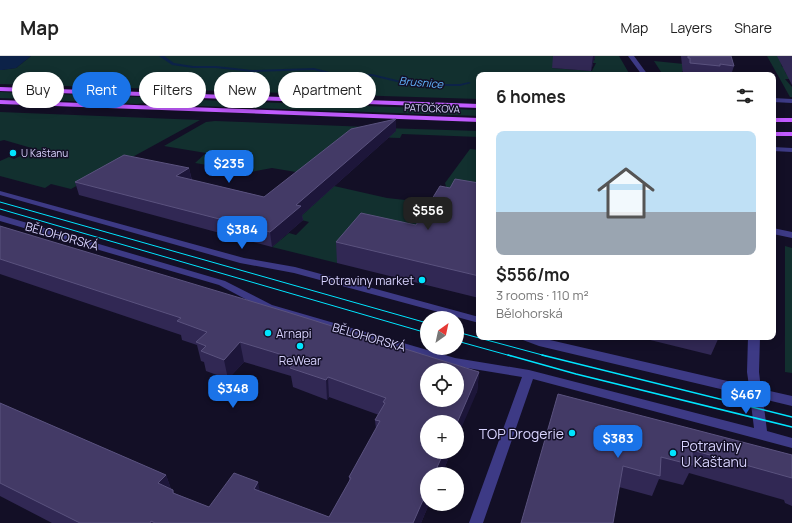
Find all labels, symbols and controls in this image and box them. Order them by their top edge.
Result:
text: Map [20,15,59,41]
text: Map [620,18,648,37]
text: Layers [670,18,712,37]
text: Share [734,18,772,37]
chip: Buy [12,72,64,108]
chip: Rent [72,72,131,108]
chip: Filters [139,72,206,108]
chip: New [214,72,270,108]
chip: Apartment [278,72,376,108]
water label: Brusnice [398,73,444,91]
text: 6 homes [496,85,566,108]
icon: filters [734,85,756,107]
street label: PATOČKOVA [404,100,461,116]
place label: U Kaštanu [21,146,68,160]
marker: U Kaštanu [8,148,18,158]
pin: $235 [205,150,253,184]
text: $235 [213,154,245,172]
icon: home [590,157,662,229]
pin: $556 [404,197,452,231]
text: $556 [412,201,444,219]
pin: $384 [218,216,266,250]
street label: BĚLOHORSKÁ [23,217,101,255]
text: $384 [226,220,258,238]
text: $556/mo [496,263,570,286]
place label: Potraviny market [321,272,414,289]
marker: Potraviny market [417,275,427,285]
text: 3 rooms · 110 m² [496,286,589,304]
text: Bělohorská [496,304,563,322]
north arrow [420,311,464,355]
map controls [420,311,464,511]
street label: BĚLOHORSKÁ [330,318,408,356]
place label: Arnapi [276,325,312,342]
marker: Arnapi [263,328,273,338]
marker: ReWear [295,341,305,351]
place label: ReWear [279,352,322,369]
button: locate [420,363,464,407]
pin: $348 [209,375,257,409]
text: $348 [217,379,249,397]
pin: $467 [722,381,770,415]
text: $467 [730,385,762,403]
button: + [420,415,464,459]
place label: TOP Drogerie [479,424,564,443]
pin: $383 [594,425,642,459]
marker: TOP Drogerie [567,428,577,438]
text: $383 [602,429,634,447]
place label: Potraviny U Kaštanu [681,436,747,471]
marker: Potraviny U Kaštanu [668,448,678,458]
button: − [420,467,464,511]

